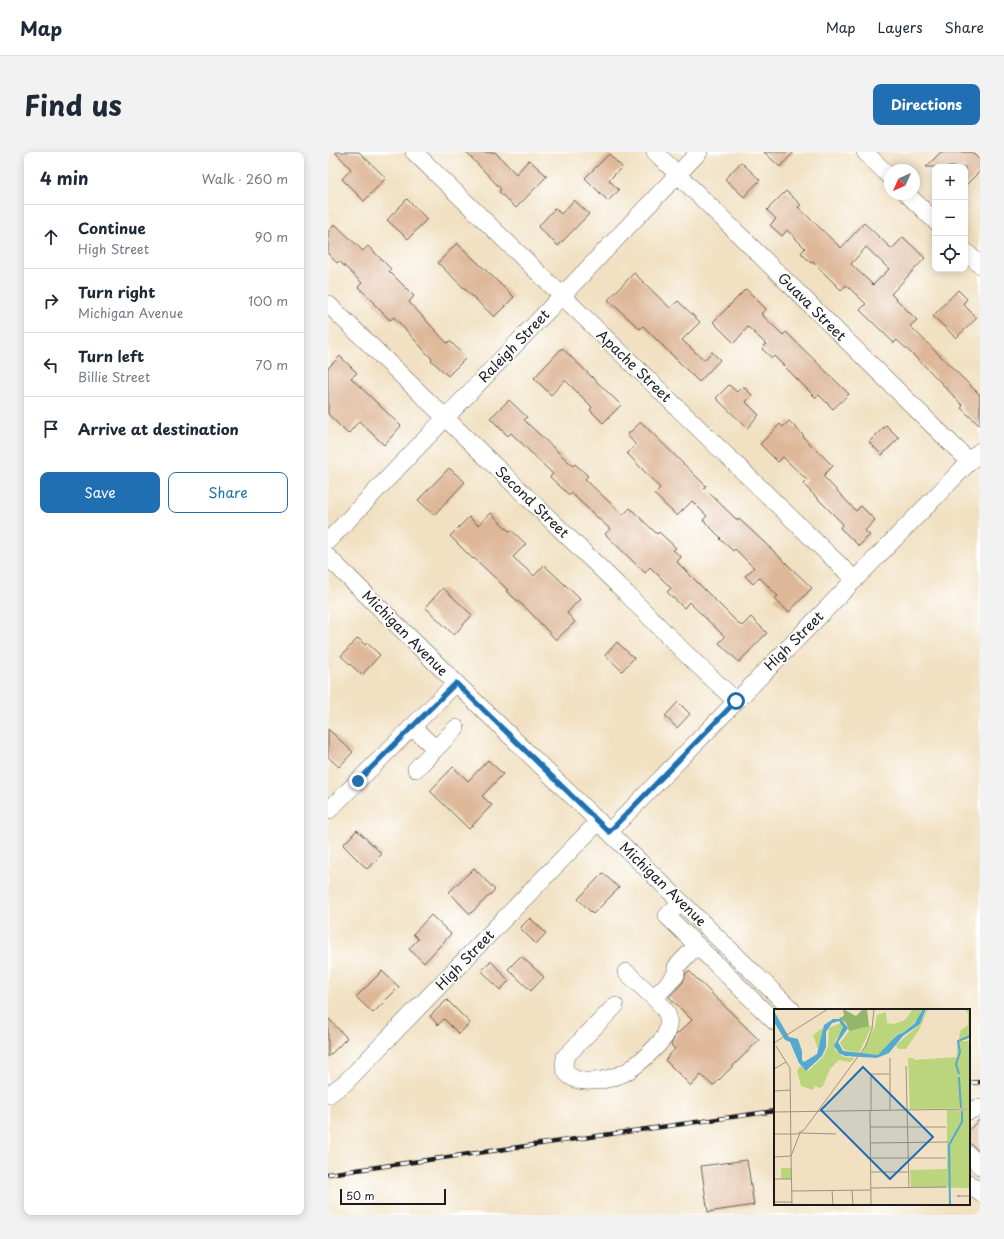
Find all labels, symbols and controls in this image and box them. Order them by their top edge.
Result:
text: Map [20,14,62,42]
text: Map [826,17,856,38]
text: Layers [878,17,923,38]
text: Share [945,17,984,38]
text: Find us [24,83,122,126]
button: Directions [873,84,980,125]
north arrow [884,164,920,200]
map controls [932,164,968,272]
button: + [932,164,968,200]
text: 4 min [40,165,88,191]
text: Walk · 260 m [202,169,288,188]
button: − [932,200,968,236]
text: Continue [78,216,146,239]
icon: ahead [40,226,62,248]
text: 90 m [255,227,288,246]
button: locate [932,236,968,272]
text: High Street [78,239,149,258]
street label: Guava Street [773,268,852,346]
text: Turn right [78,280,155,303]
icon: right [40,290,62,312]
text: 100 m [248,291,288,310]
text: Michigan Avenue [78,303,183,322]
street label: Raleigh Street [473,304,554,387]
street label: Apache Street [592,324,677,407]
text: Turn left [78,344,144,367]
icon: left [40,354,62,376]
text: 70 m [255,355,288,374]
text: Billie Street [78,367,150,386]
text: Arrive at destination [78,417,239,440]
icon: arrive [40,418,62,440]
street label: Second Street [491,461,574,543]
button: Save [40,472,160,513]
button: Share [168,472,288,513]
street label: Michigan Avenue [358,585,453,680]
street label: High Street [759,606,828,675]
route start [727,692,745,710]
route end [349,772,367,790]
street label: Michigan Avenue [615,837,711,931]
street label: High Street [430,925,499,994]
inset map [774,1009,970,1205]
scale bar [340,1187,446,1206]
text: 50 m [346,1187,375,1204]

